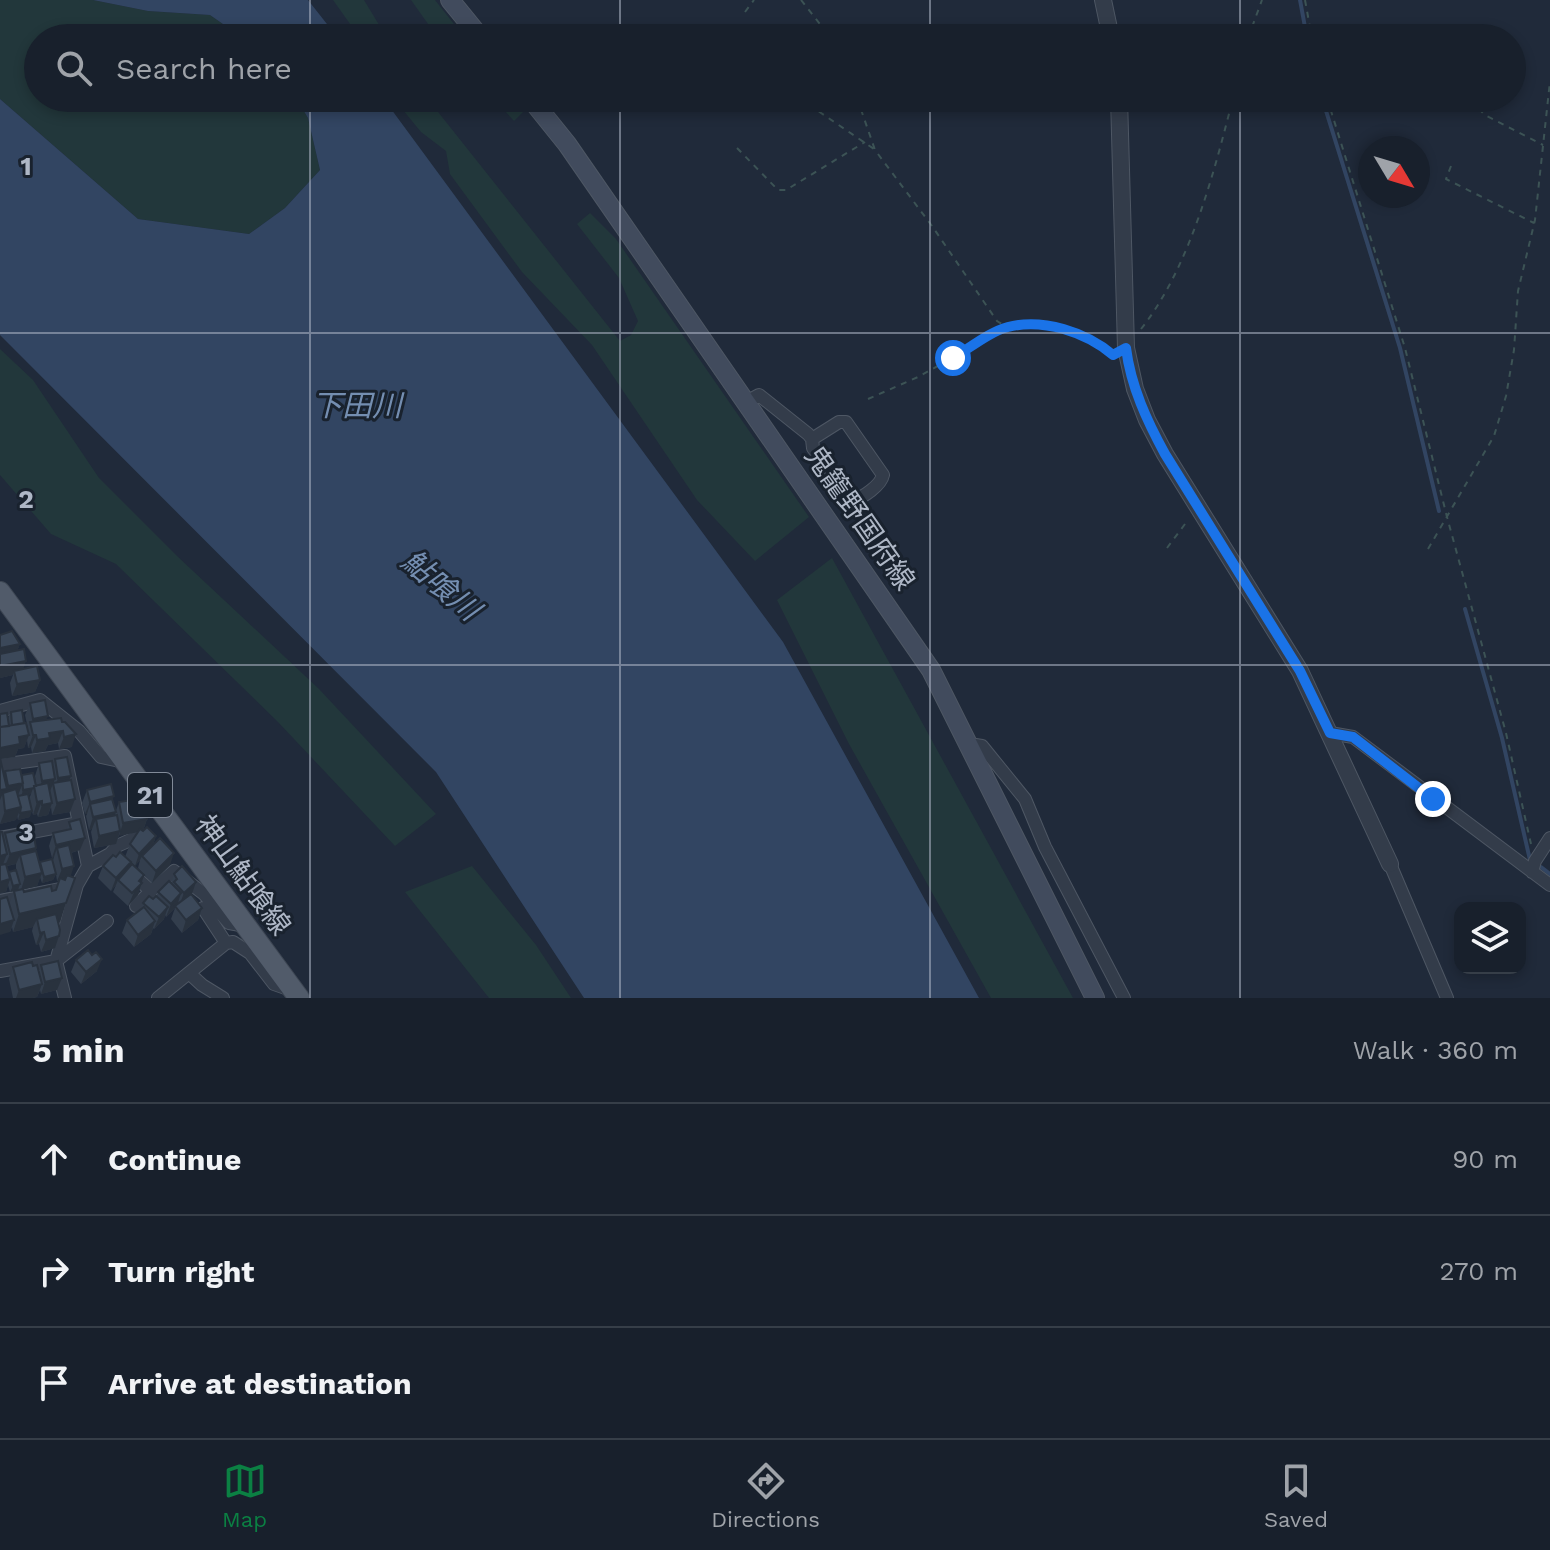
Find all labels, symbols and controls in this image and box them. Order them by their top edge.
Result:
search box [24,24,1526,112]
icon: search [52,46,96,90]
text: Search here [116,51,292,86]
north arrow [1358,136,1430,208]
text: 1 [20,151,32,181]
route start [935,340,971,376]
water label: 下田川 [312,388,405,423]
street label: 鬼籠野国府線 [798,440,922,596]
text: 2 [18,484,34,514]
water label: 鮎喰川 [395,543,489,629]
road number: 21 [128,773,172,817]
route end [1415,781,1451,817]
street label: 神山鮎喰線 [189,809,297,941]
text: 3 [18,817,34,847]
map controls [1454,902,1526,974]
button: layers [1454,902,1526,974]
text: 5 min [32,1030,125,1070]
text: Walk · 360 m [1353,1035,1518,1065]
icon: ahead [32,1137,76,1181]
text: Continue [108,1142,241,1177]
text: 90 m [1452,1144,1518,1174]
icon: right [32,1249,76,1293]
text: Turn right [108,1254,254,1289]
text: 270 m [1439,1256,1518,1286]
icon: arrive [32,1361,76,1405]
text: Arrive at destination [108,1366,412,1401]
tab: Map [222,1459,267,1532]
tab: Directions [711,1459,820,1532]
tab: Saved [1264,1459,1328,1532]

